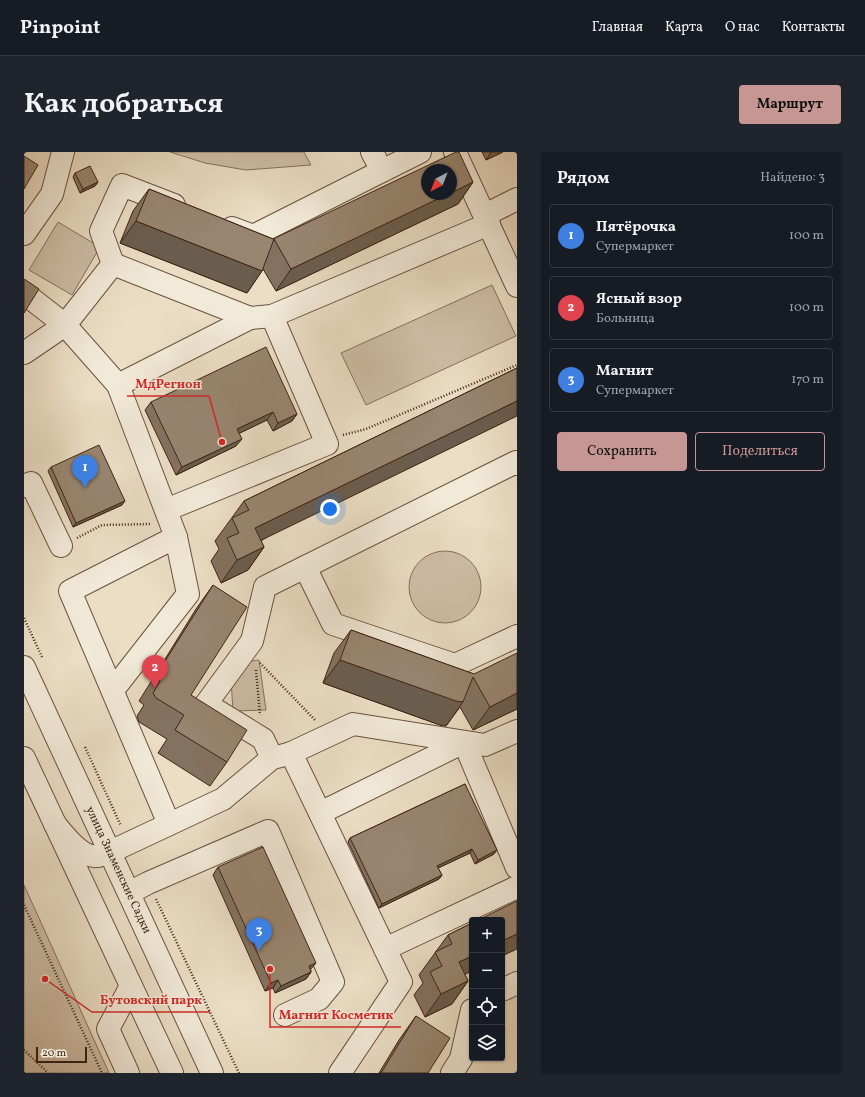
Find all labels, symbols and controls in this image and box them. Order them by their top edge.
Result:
text: Pinpoint [20,15,100,41]
text: Главная [592,18,643,37]
text: Карта [665,18,703,37]
text: О нас [725,18,760,37]
text: Контакты [782,18,845,37]
text: Как добраться [24,85,223,124]
button: Маршрут [739,85,841,124]
north arrow [421,164,457,200]
text: Рядом [557,167,610,190]
text: Найдено: 3 [760,169,825,187]
text: Пятёрочка [596,217,676,238]
text: 1 [568,227,574,245]
text: 100 m [789,227,824,245]
text: Супермаркет [596,238,674,256]
text: Ясный взор [596,289,682,310]
text: 2 [568,299,574,317]
text: 100 m [789,299,824,317]
text: Больница [596,310,655,328]
text: Магнит [596,361,653,382]
callout: МдРегион [127,371,209,396]
text: 3 [568,371,574,389]
text: 170 m [791,371,824,389]
text: МдРегион [135,376,201,394]
text: Супермаркет [596,382,674,400]
button: Сохранить [557,432,687,471]
button: Поделиться [695,432,825,471]
pin: 1 [72,455,98,488]
your location [320,499,340,519]
pin: 2 [142,655,168,688]
street label: улица Знаменские Садки [81,804,155,936]
map controls [469,917,505,1061]
button: + [469,917,505,953]
pin: 3 [246,918,272,951]
button: − [469,953,505,989]
callout: Бутовский парк [92,987,210,1012]
button: locate [469,989,505,1025]
text: Бутовский парк [100,992,202,1010]
callout: Магнит Косметик [270,1002,401,1027]
text: Магнит Косметик [279,1007,393,1025]
button: layers [469,1025,505,1061]
scale bar [36,1045,87,1064]
text: 20 m [42,1046,66,1061]

